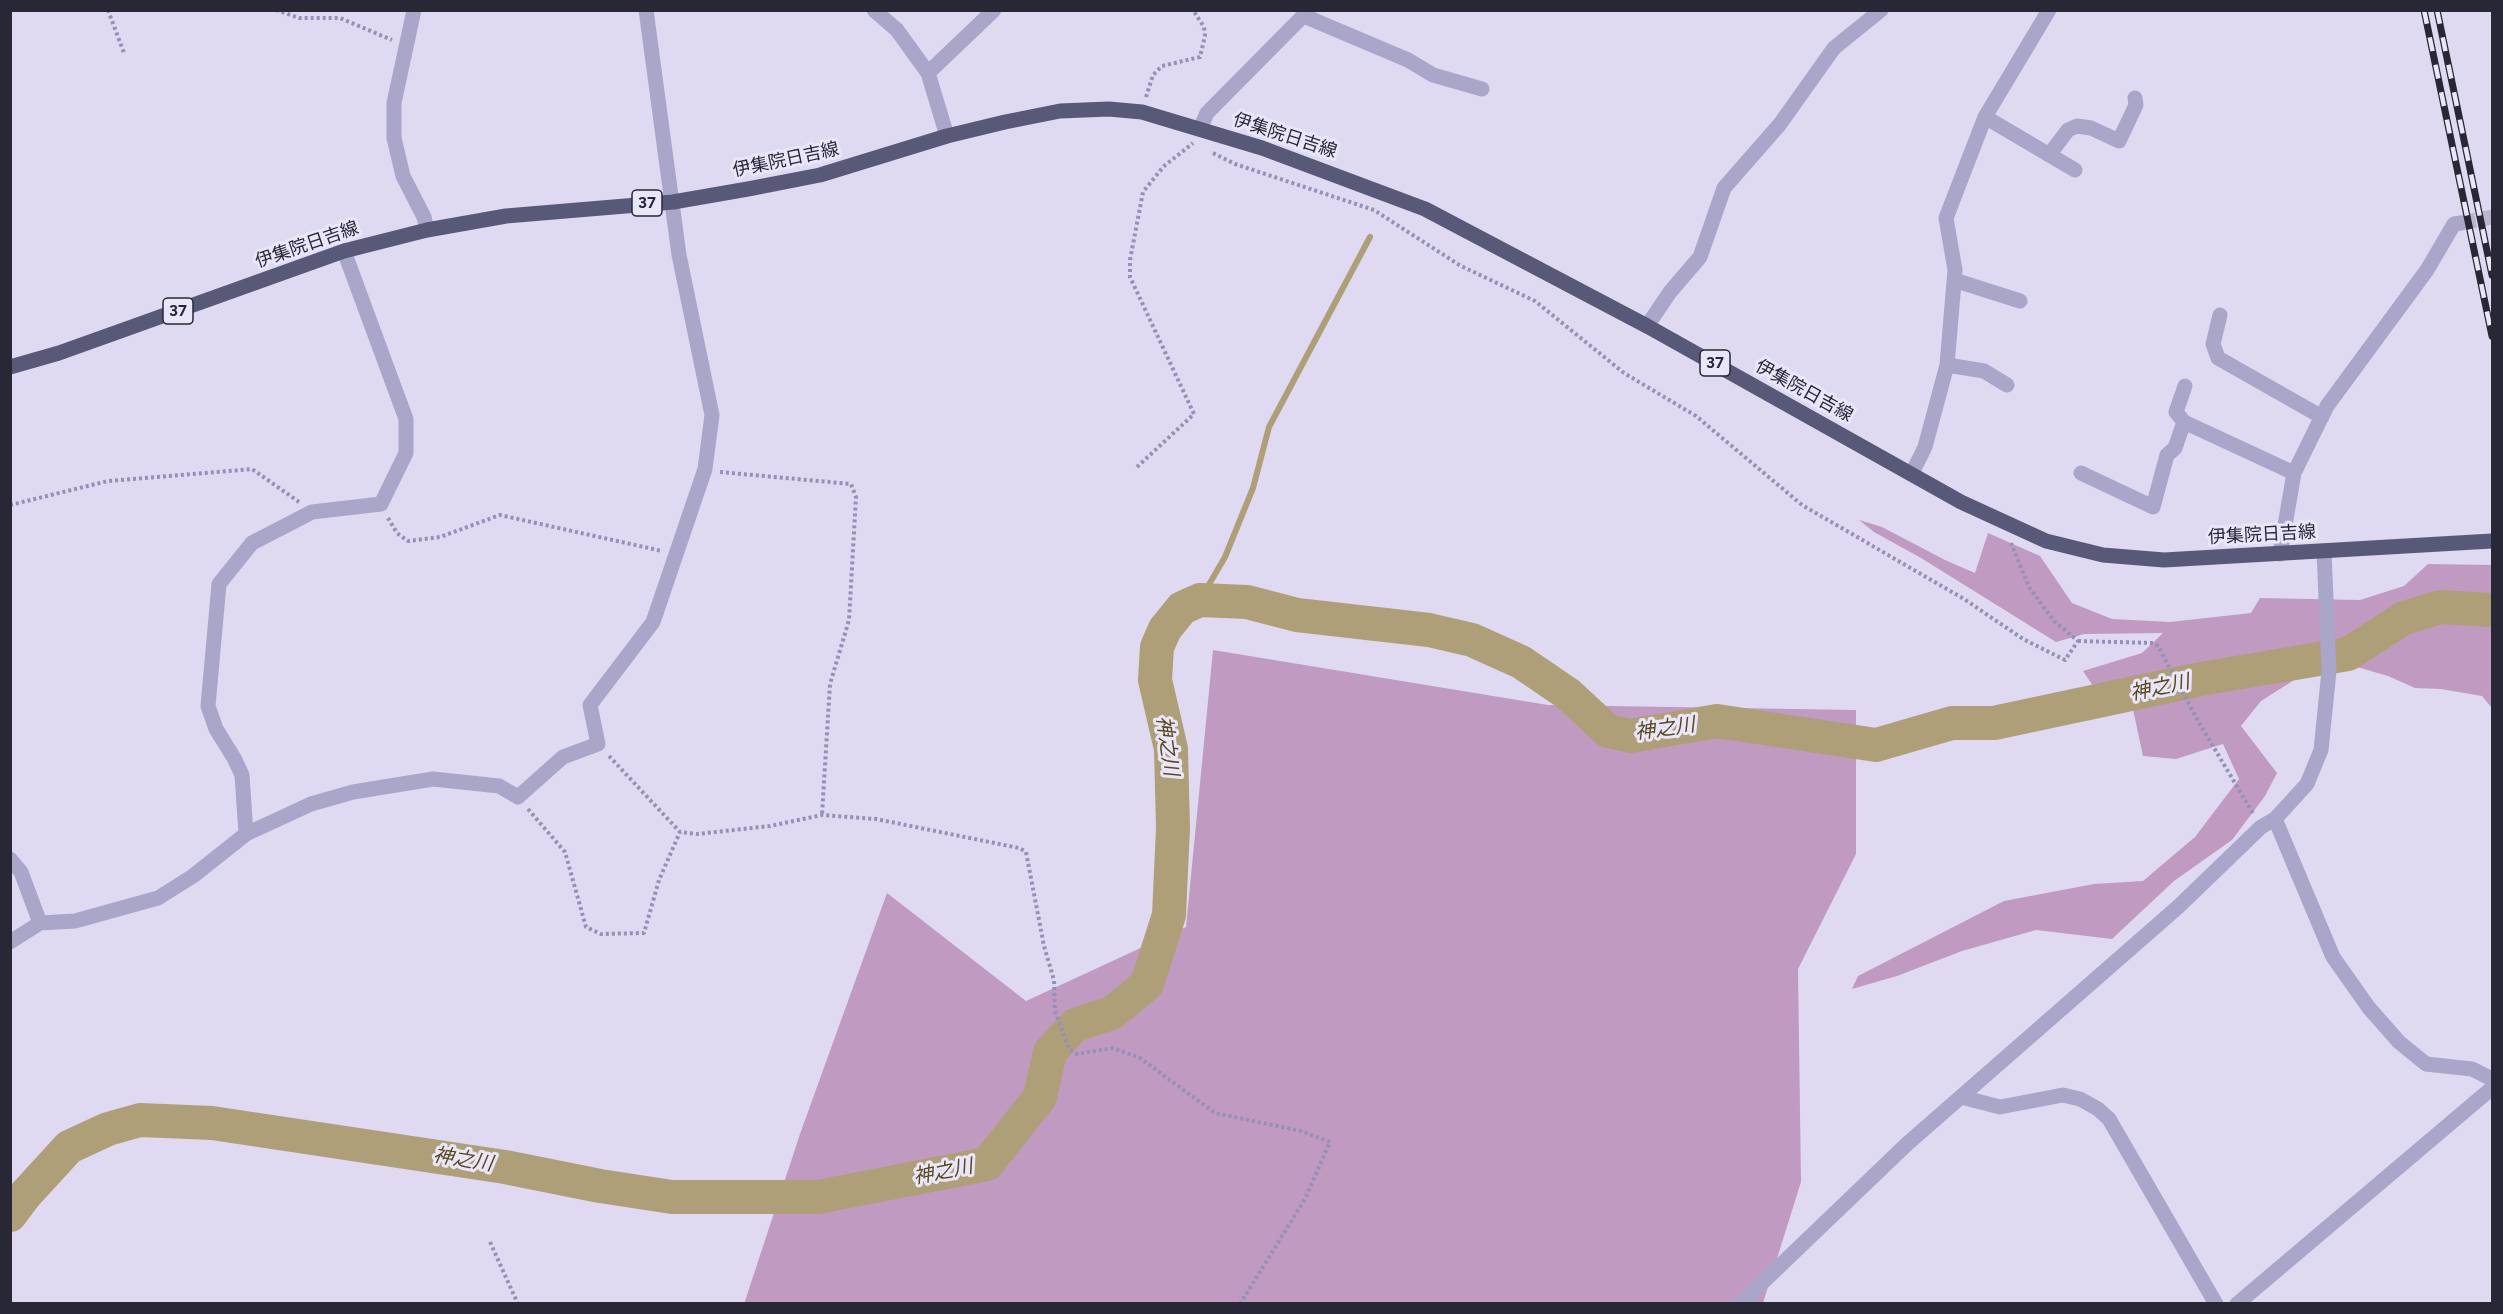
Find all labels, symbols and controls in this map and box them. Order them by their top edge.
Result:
street label: 伊集院日吉線 [1230,109,1340,163]
street label: 伊集院日吉線 [731,138,841,182]
road number: 37 [632,190,662,216]
street label: 伊集院日吉線 [252,217,362,273]
road number: 37 [163,298,193,324]
road number: 37 [1700,350,1730,376]
street label: 伊集院日吉線 [1752,355,1856,427]
street label: 伊集院日吉線 [2208,521,2316,549]
water label: 神之川 [2128,670,2192,706]
water label: 神之川 [1634,713,1696,745]
water label: 神之川 [1151,715,1183,777]
water label: 神之川 [431,1143,495,1177]
water label: 神之川 [911,1154,975,1190]

